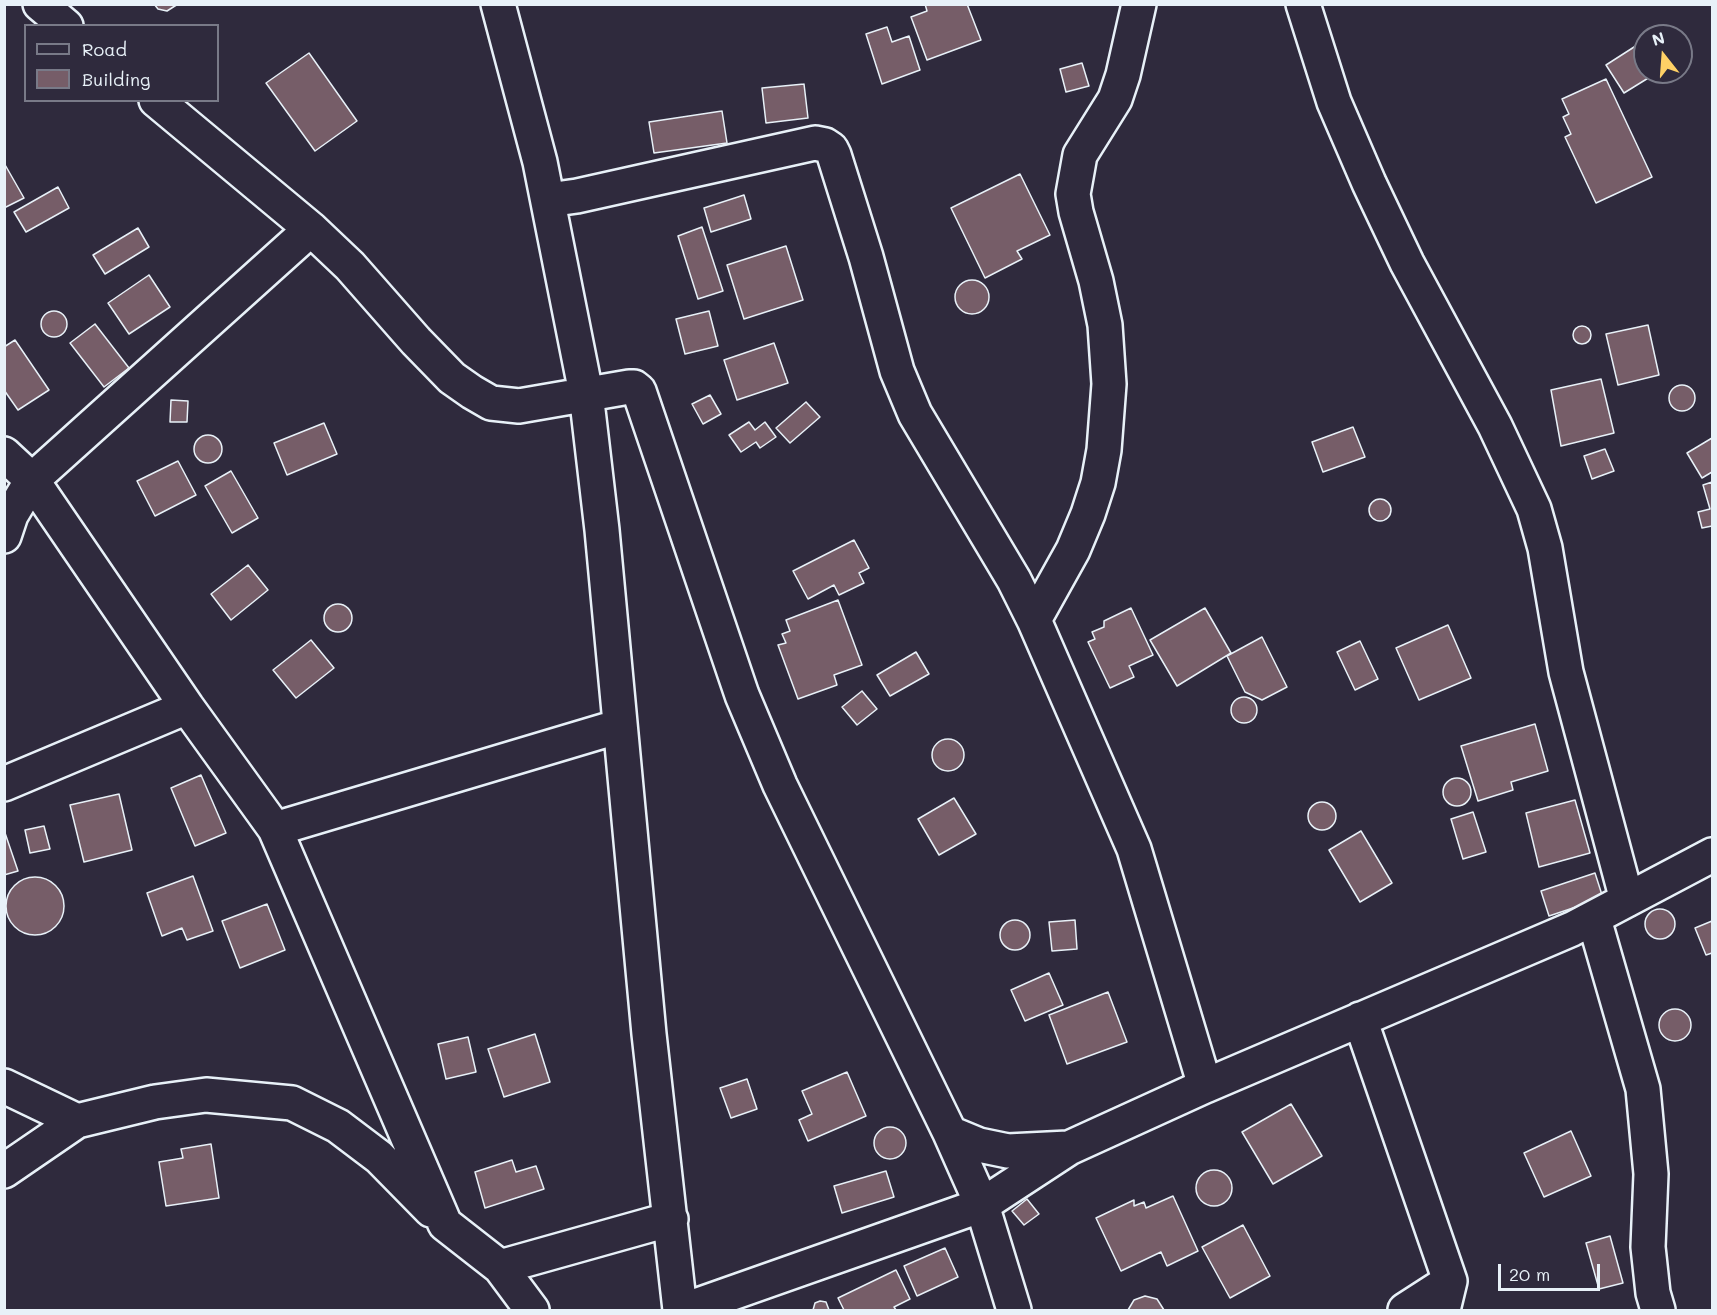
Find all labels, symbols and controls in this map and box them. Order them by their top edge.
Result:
legend [24,24,219,102]
north arrow [1633,24,1693,84]
text: N [1649,26,1667,50]
text: Road [82,37,127,61]
text: Building [82,67,150,91]
scale bar [1501,1252,1603,1290]
text: 20 m [1509,1262,1550,1286]

